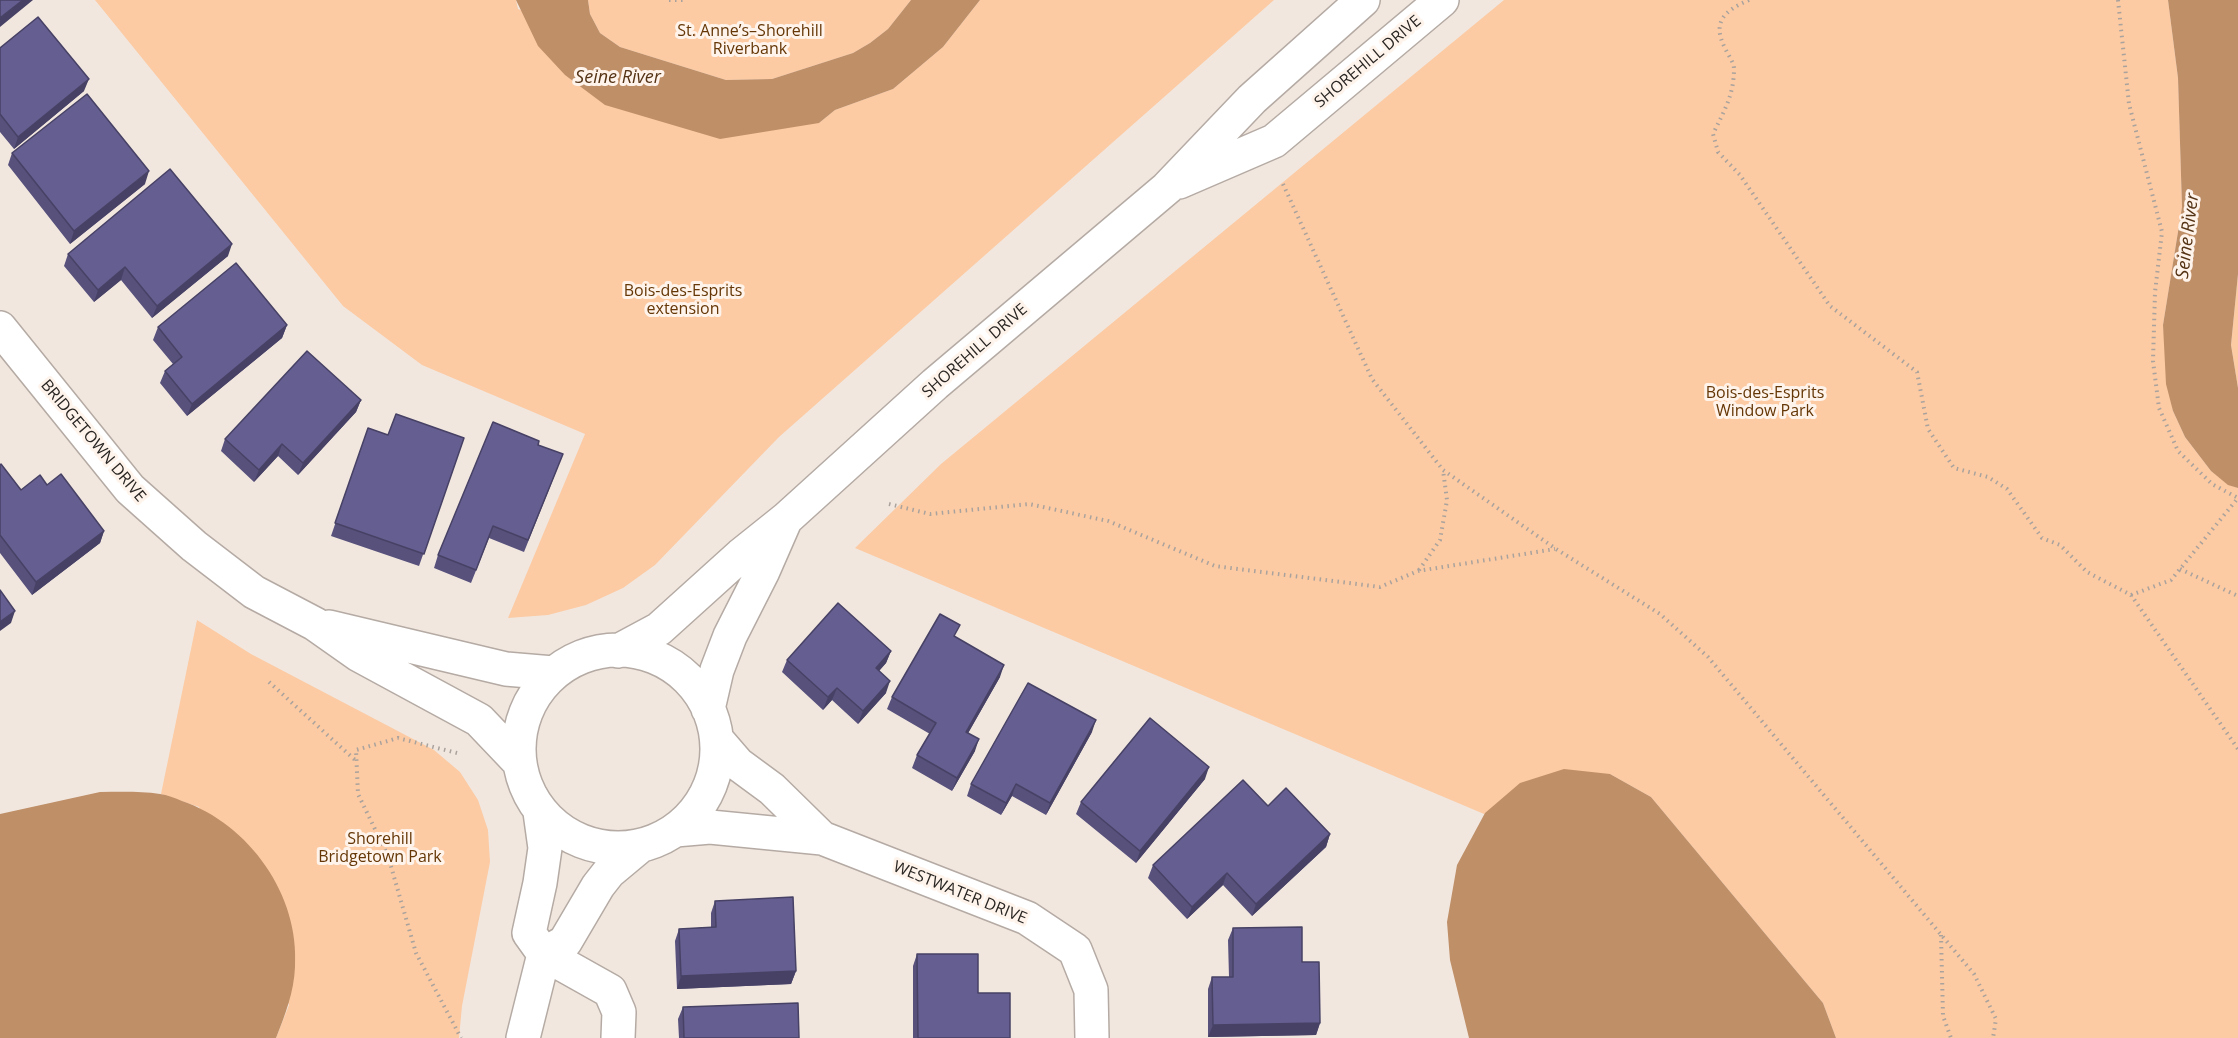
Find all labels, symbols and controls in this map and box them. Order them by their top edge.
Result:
street label: SHOREHILL DRIVE [1311,12,1425,112]
park label: St. Anne’s–Shorehill Riverbank [677,21,823,59]
water label: Seine River [575,67,661,89]
water label: Seine River [2172,192,2204,280]
park label: Bois-des-Esprits extension [624,281,742,319]
street label: SHOREHILL DRIVE [918,300,1032,402]
street label: BRIDGETOWN DRIVE [36,376,150,506]
park label: Bois-des-Esprits Window Park [1706,383,1824,421]
park label: Shorehill Bridgetown Park [318,829,442,867]
street label: WESTWATER DRIVE [890,857,1030,929]

